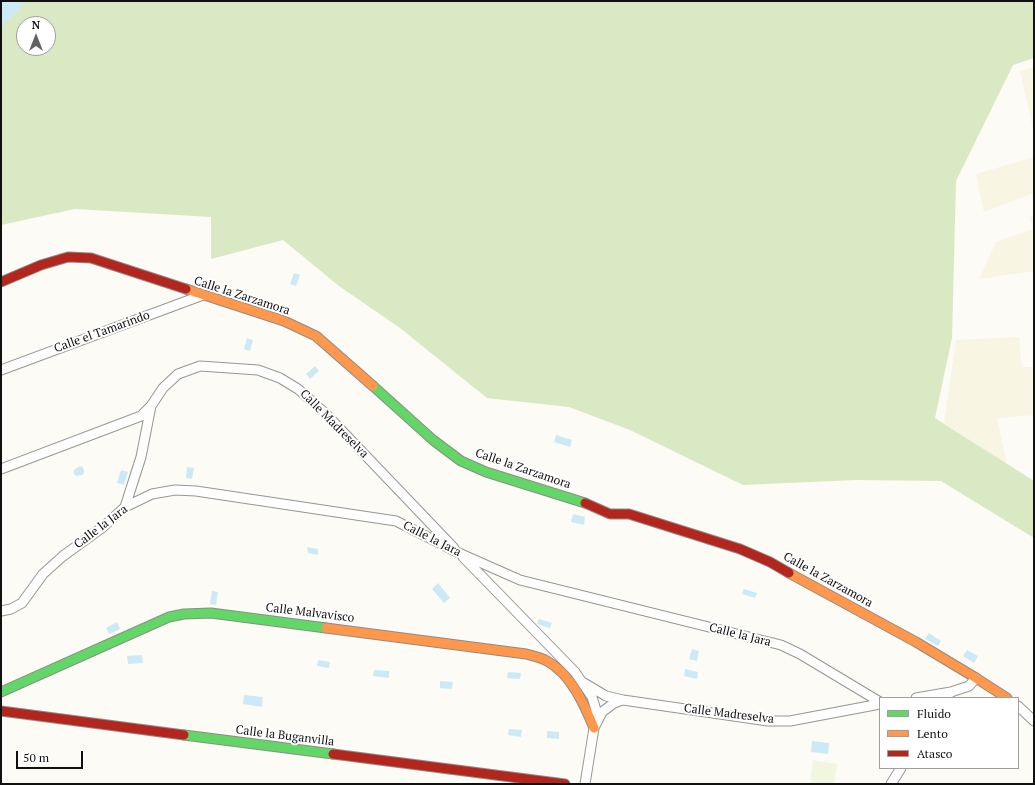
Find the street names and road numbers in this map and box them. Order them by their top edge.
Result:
street label: Calle la Zarzamora [192,274,292,318]
street label: Calle el Tamarindo [52,308,152,356]
street label: Calle Madreselva [297,387,371,461]
street label: Calle la Zarzamora [473,446,573,492]
street label: Calle la Jara [71,502,131,552]
street label: Calle la Jara [400,518,464,560]
street label: Calle la Zarzamora [781,549,875,611]
street label: Calle Malvavisco [265,600,355,626]
street label: Calle la Jara [708,620,772,650]
street label: Calle Madreselva [683,701,775,727]
street label: Calle la Buganvilla [235,723,335,749]

